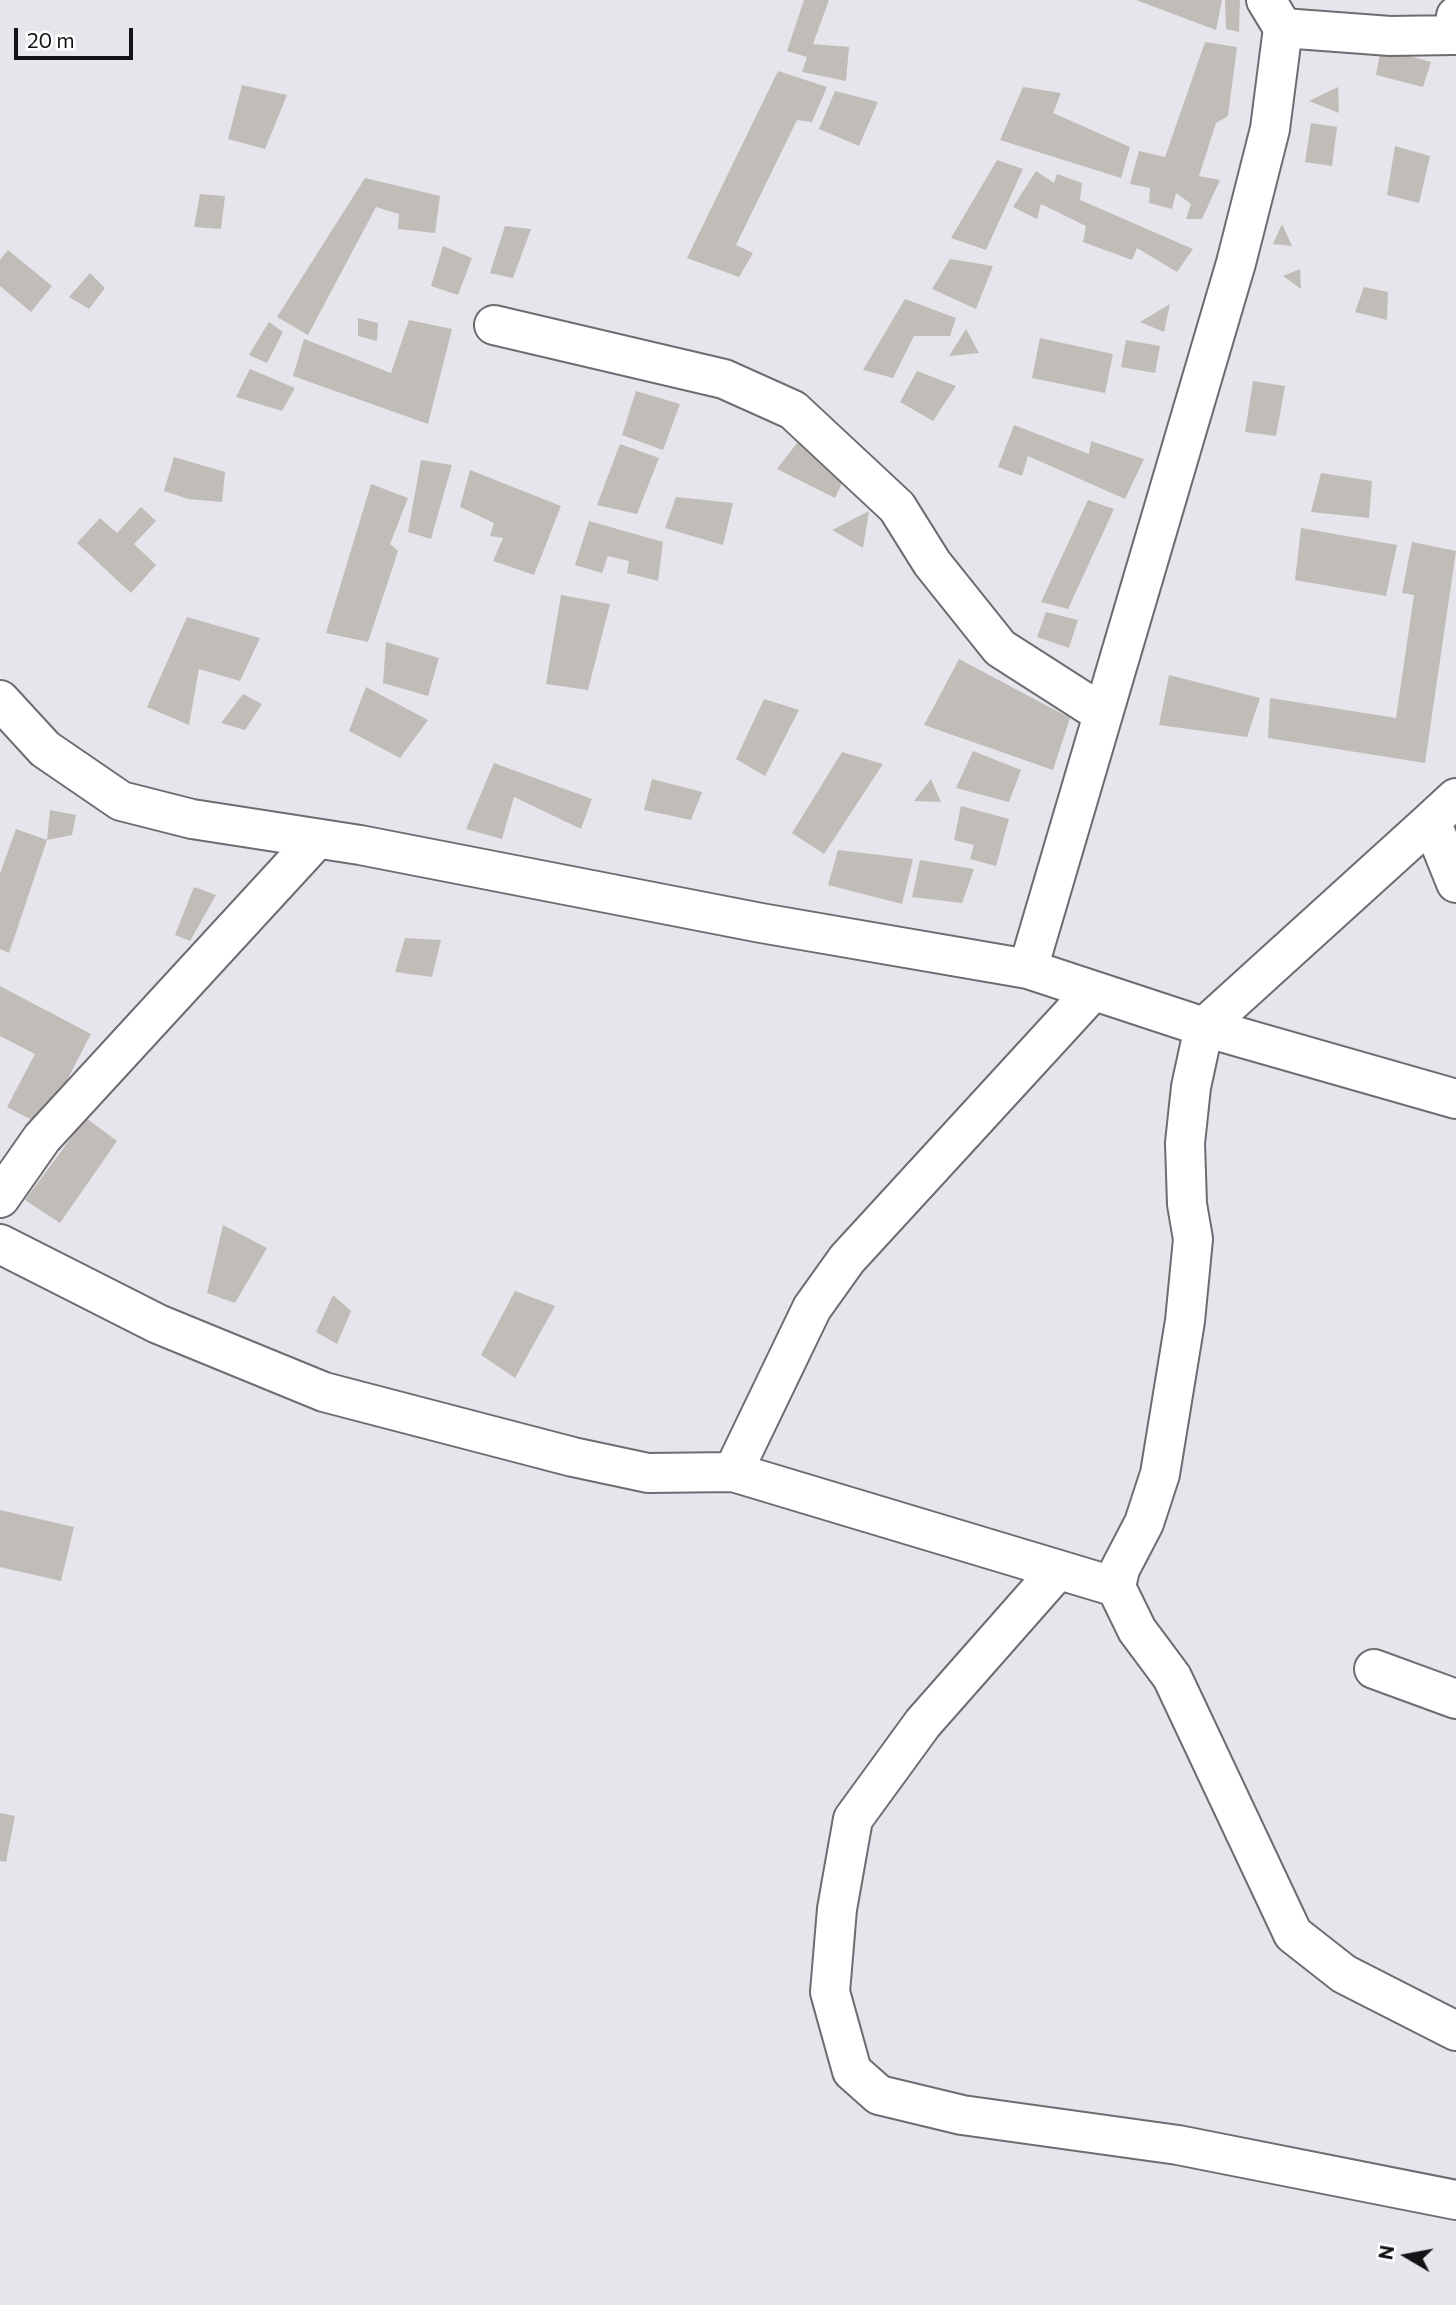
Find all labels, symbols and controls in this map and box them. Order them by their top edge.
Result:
scale bar [18,14,136,58]
text: 20 m [27,27,75,52]
north arrow [1372,2221,1442,2291]
text: N [1373,2243,1398,2261]

